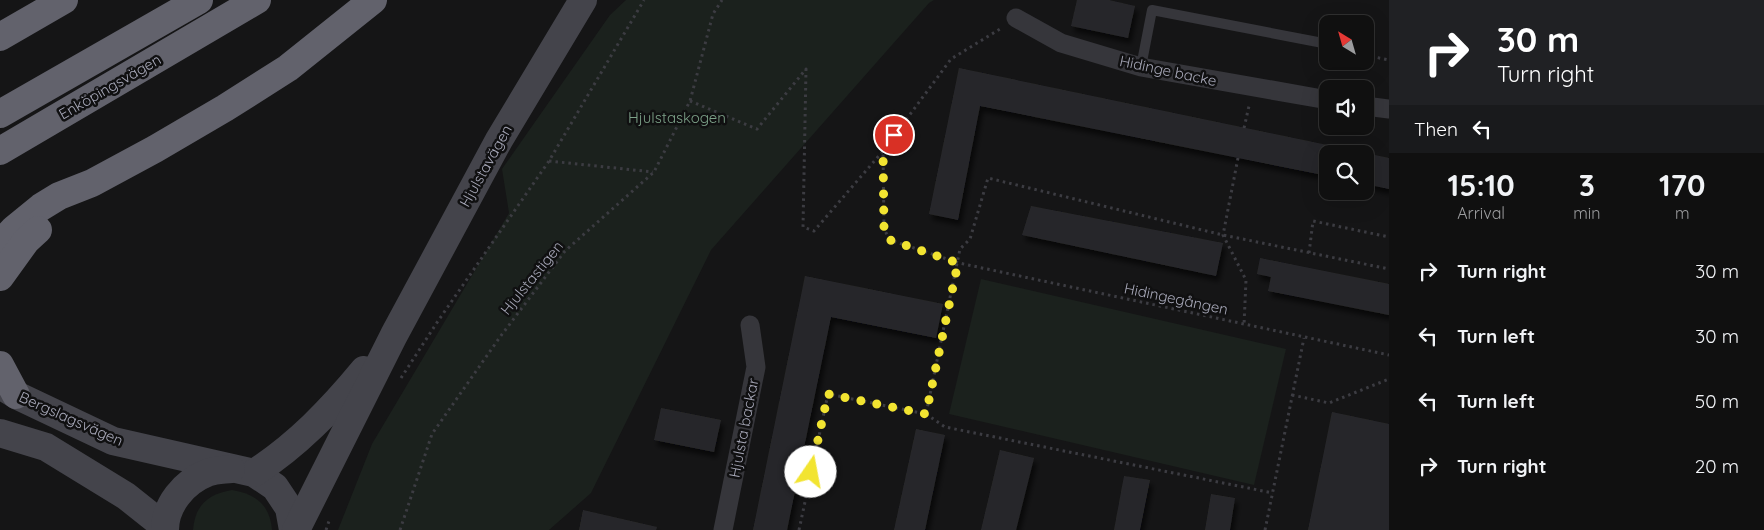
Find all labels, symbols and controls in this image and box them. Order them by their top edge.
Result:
north arrow [1319,15,1374,70]
map controls [1319,15,1374,200]
text: 30 m [1497,17,1579,61]
icon: right [1414,20,1479,85]
street label: Enköpingsvägen [55,50,164,123]
street label: Hidinge backe [1118,51,1218,90]
text: Turn right [1497,60,1594,88]
button: sound [1319,80,1374,135]
park label: Hjulstaskogen [628,108,726,127]
pin [873,114,915,156]
icon: left [1468,115,1496,143]
text: Then [1414,117,1458,141]
street label: Hjulstavägen [455,121,516,210]
icon: arrive [880,121,908,149]
button: search [1319,145,1374,200]
text: 15:10 [1447,166,1515,204]
text: 3 [1579,166,1595,204]
text: 170 [1659,166,1706,204]
text: Arrival [1457,203,1505,223]
text: min [1573,203,1600,223]
text: m [1675,203,1690,223]
street label: Hjulstastigen [496,237,567,318]
icon: right [1414,257,1442,285]
text: Turn right [1457,259,1546,283]
text: 30 m [1695,259,1739,283]
street label: Hidingegången [1122,278,1230,319]
icon: left [1414,322,1442,350]
text: Turn left [1457,324,1535,348]
text: 30 m [1695,324,1739,348]
street label: Hjulsta backar [725,376,763,479]
street label: Bergslagsvägen [16,387,126,450]
icon: left [1414,387,1442,415]
text: Turn left [1457,389,1535,413]
text: 50 m [1695,389,1739,413]
position arrow [784,445,836,497]
icon: right [1414,452,1442,480]
text: Turn right [1457,454,1546,478]
text: 20 m [1695,454,1739,478]

